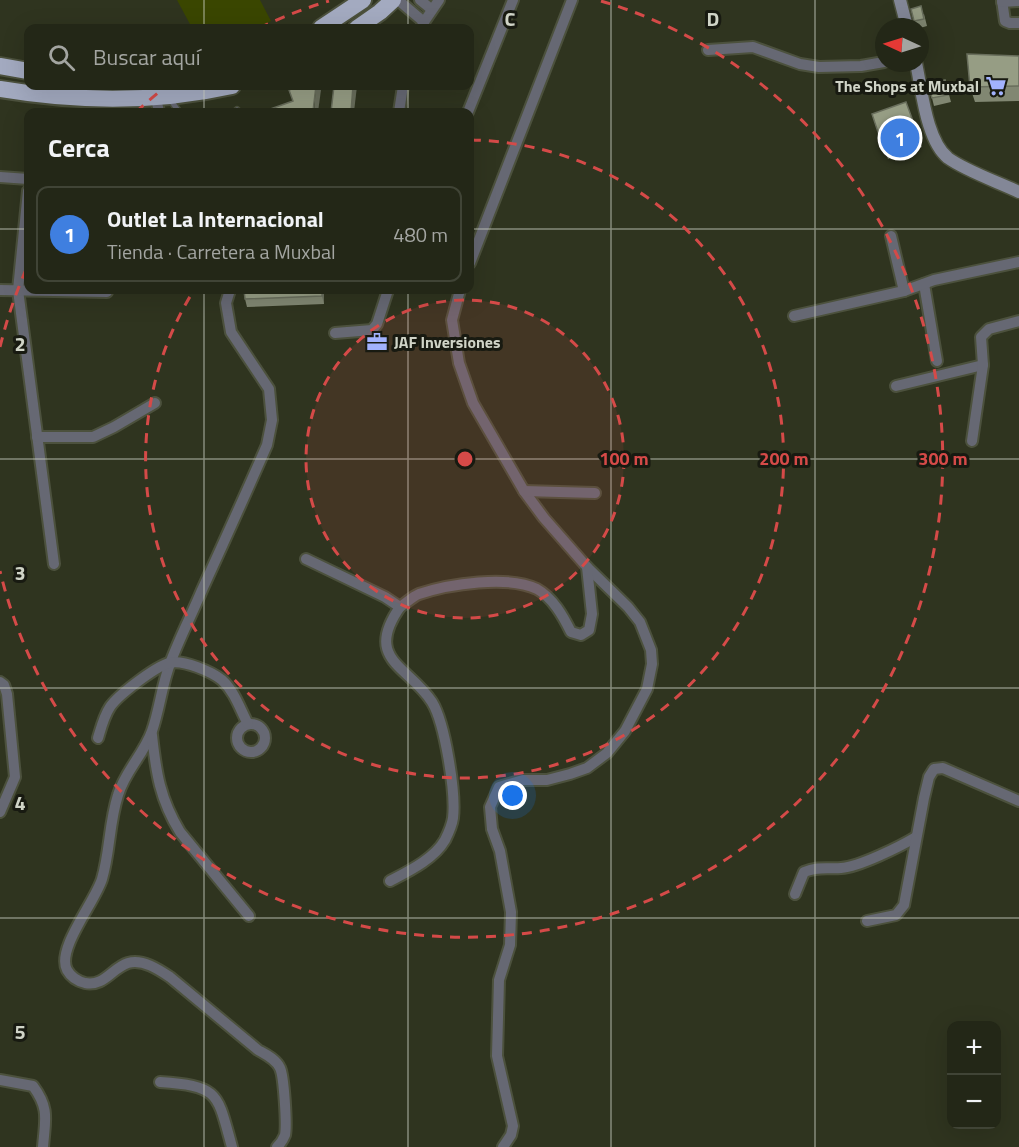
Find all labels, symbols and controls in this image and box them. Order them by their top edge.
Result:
text: C [505,3,516,34]
text: D [707,3,719,34]
north arrow [875,18,929,72]
search box [24,24,474,90]
text: Buscar aquí [93,40,201,74]
icon: search [45,41,78,74]
place label: The Shops at Muxbal [835,74,979,98]
supermarket icon: The Shops at Muxbal [984,74,1008,98]
pin: 1 [880,116,920,160]
text: Cerca [48,128,110,167]
text: Outlet La Internacional [107,202,324,236]
text: 1 [64,219,75,250]
text: 480 m [393,219,448,250]
text: Tienda · Carretera a Muxbal [107,236,336,267]
text: 2 [14,328,26,359]
office icon: JAF Inversiones [365,330,389,354]
place label: JAF Inversiones [394,330,501,354]
text: 100 m [599,445,649,472]
text: 200 m [759,445,809,472]
text: 300 m [918,445,968,472]
centre of rings [455,449,475,469]
text: 3 [14,557,26,588]
your location [498,781,527,810]
text: 4 [14,787,26,818]
text: 5 [14,1016,26,1047]
map controls [947,1021,1001,1129]
button: + [947,1021,1001,1075]
button: − [947,1075,1001,1129]

